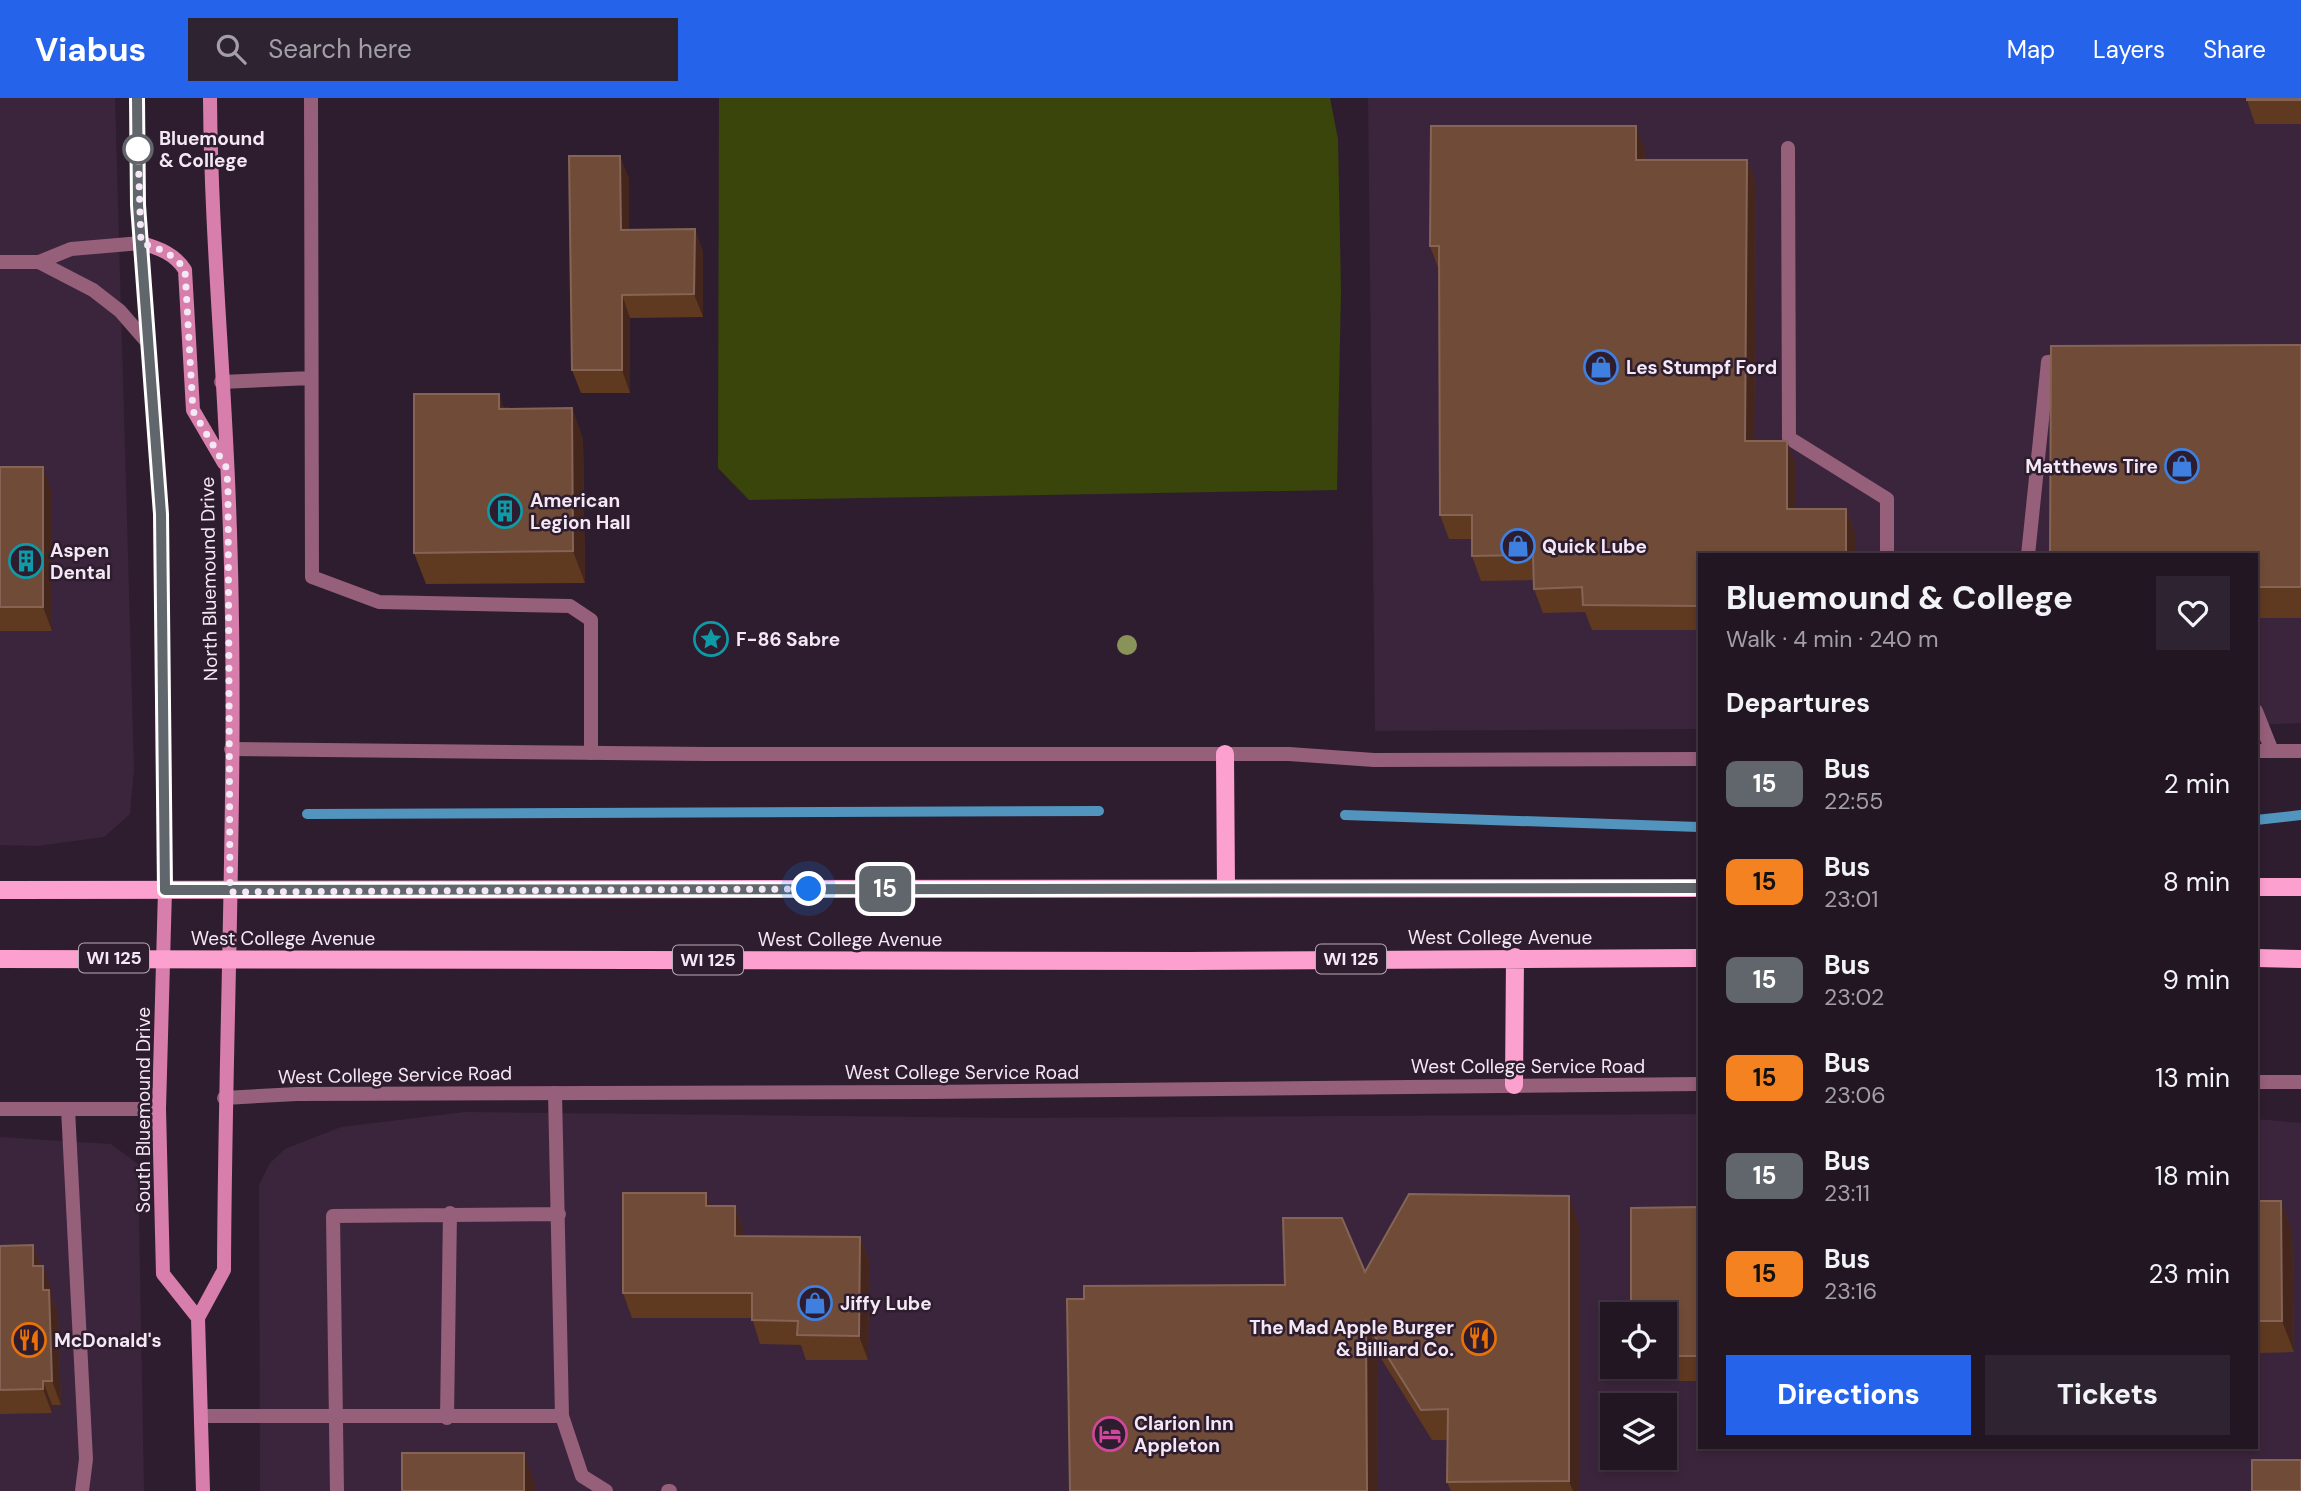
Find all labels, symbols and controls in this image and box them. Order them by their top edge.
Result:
search box [188,18,678,81]
text: Viabus [35,28,146,71]
icon: search [212,30,250,68]
text: Search here [268,32,412,66]
text: Map [2007,34,2055,65]
text: Layers [2093,34,2165,65]
text: Share [2203,34,2266,65]
place label: Bluemound & College [159,126,265,173]
marker: Bluemound & College [123,134,153,164]
shop icon: Les Stumpf Ford [1582,348,1620,386]
place label: Les Stumpf Ford [1626,355,1777,380]
shop icon: Matthews Tire [2163,447,2201,485]
place label: Matthews Tire [2025,454,2158,479]
street label: North Bluemound Drive [195,477,223,681]
place label: American Legion Hall [530,488,631,535]
building icon: American Legion Hall [486,492,524,530]
shop icon: Quick Lube [1499,527,1537,565]
place label: Quick Lube [1542,534,1647,559]
place label: Aspen Dental [50,538,111,585]
building icon: Aspen Dental [7,542,45,580]
text: Bluemound & College [1726,576,2073,619]
button: heart [2156,576,2230,650]
place icon: F-86 Sabre [692,620,730,658]
text: Walk · 4 min · 240 m [1726,624,1938,654]
place label: F-86 Sabre [736,627,840,652]
text: Departures [1726,686,1870,720]
text: Bus [1824,752,1870,786]
text: 2 min [2164,767,2230,801]
text: 15 [1753,768,1776,799]
text: 22:55 [1824,786,1883,816]
text: Bus [1824,850,1870,884]
text: 8 min [2163,865,2230,899]
line badge: 15 [854,866,917,912]
text: 15 [1753,866,1776,897]
your location [791,871,826,906]
text: 15 [873,873,897,904]
text: 23:01 [1824,884,1878,914]
street label: West College Avenue [1408,925,1592,950]
street label: West College Avenue [191,926,375,951]
street label: West College Avenue [758,927,942,952]
road number: WI 125 [79,944,149,972]
road number: WI 125 [1316,944,1386,974]
road number: WI 125 [673,946,743,974]
text: Bus [1824,948,1870,982]
text: 9 min [2162,963,2230,997]
text: 15 [1753,964,1776,995]
text: 23:02 [1824,982,1884,1012]
street label: South Bluemound Drive [131,1007,156,1213]
text: Bus [1824,1046,1870,1080]
street label: West College Service Road [1411,1054,1645,1079]
street label: West College Service Road [278,1060,512,1090]
street label: West College Service Road [845,1060,1079,1085]
text: 13 min [2155,1061,2230,1095]
text: 15 [1753,1062,1776,1093]
text: 23:06 [1824,1080,1886,1110]
text: Bus [1824,1144,1870,1178]
text: 18 min [2155,1159,2230,1193]
text: 15 [1753,1160,1776,1191]
text: 23:11 [1824,1178,1870,1208]
text: Bus [1824,1242,1870,1276]
text: 23 min [2148,1257,2230,1291]
text: 15 [1753,1258,1776,1289]
text: 23:16 [1824,1276,1877,1306]
shop icon: Jiffy Lube [796,1284,834,1322]
place label: Jiffy Lube [840,1291,932,1316]
map controls [1600,1302,1677,1470]
button: locate [1600,1302,1677,1379]
place label: The Mad Apple Burger & Billiard Co. [1249,1315,1454,1362]
restaurant icon: The Mad Apple Burger & Billiard Co. [1460,1319,1498,1357]
restaurant icon: McDonald's [10,1321,48,1359]
place label: McDonald's [54,1328,162,1353]
button: Directions [1726,1355,1971,1435]
button: Tickets [1985,1355,2230,1435]
button: layers [1600,1393,1677,1470]
place label: Clarion Inn Appleton [1134,1411,1234,1458]
hotel icon: Clarion Inn Appleton [1091,1415,1129,1453]

